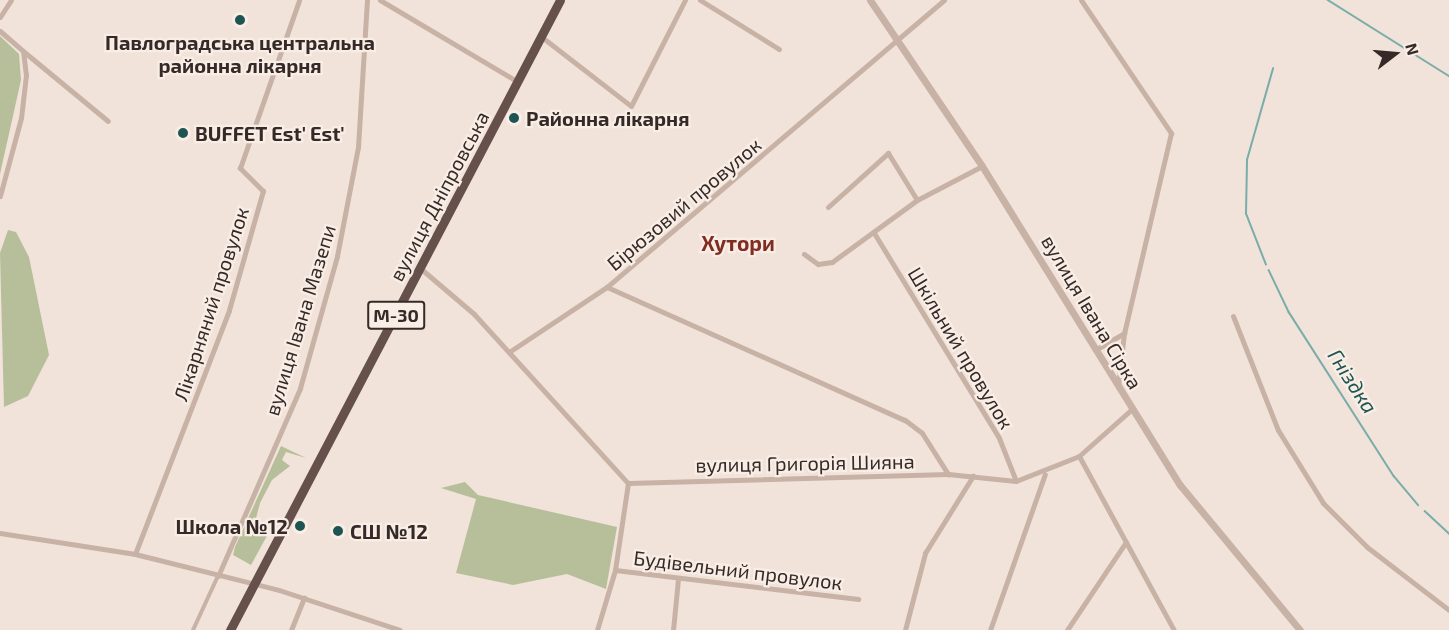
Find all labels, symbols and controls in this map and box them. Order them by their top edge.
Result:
marker: Павлоградська центральна районна лікарня [231,11,249,29]
north arrow [1365,24,1425,84]
place label: Павлоградська центральна районна лікарня [105,31,375,78]
text: N [1402,41,1424,57]
place label: Районна лікарня [526,106,690,130]
street label: вулиця Дніпровська [384,107,494,285]
marker: Районна лікарня [507,111,521,125]
place label: BUFFET Est' Est' [195,121,345,145]
marker: BUFFET Est' Est' [176,126,190,140]
street label: Бірюзовий провулок [602,133,766,275]
street label: Лікарняний провулок [168,204,254,404]
street label: вулиця Івана Мазепи [260,222,340,418]
district label: Хутори [701,230,775,256]
street label: вулиця Івана Сірка [1037,231,1147,393]
street label: Шкільний провулок [903,263,1019,433]
road number: М-30 [366,300,426,330]
water label: Гніздка [1323,344,1383,418]
street label: вулиця Григорія Шияна [695,449,915,477]
place label: Школа №12 [176,514,288,538]
marker: Школа №12 [293,519,307,533]
place label: СШ №12 [350,519,428,543]
marker: СШ №12 [331,524,345,538]
street label: Будівельний провулок [632,545,844,595]

